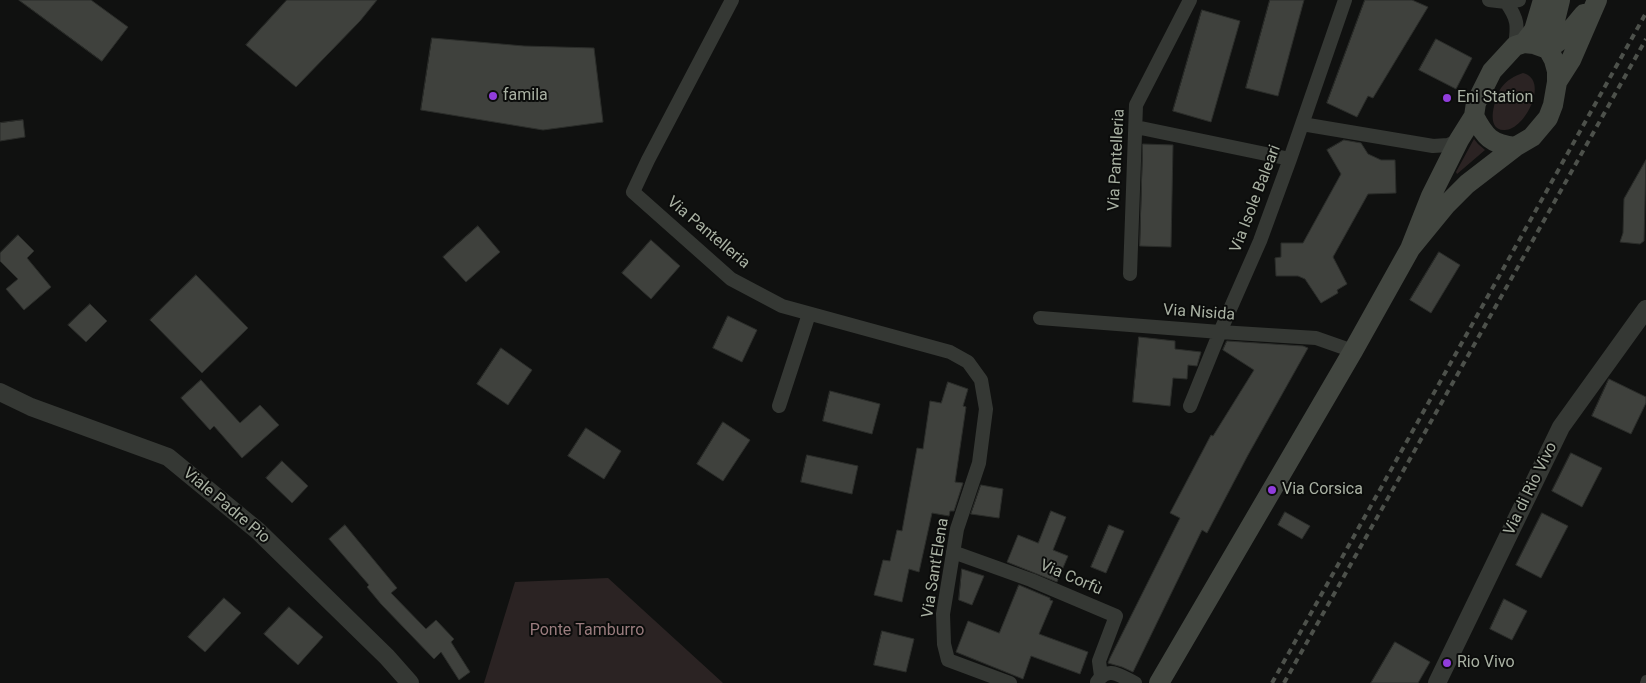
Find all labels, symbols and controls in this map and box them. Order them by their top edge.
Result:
place label: famila [503,86,548,106]
place label: Eni Station [1457,88,1533,108]
marker: famila [487,90,499,102]
marker: Eni Station [1441,92,1453,104]
street label: Via Pantelleria [1105,108,1129,212]
street label: Via Isole Baleari [1227,142,1285,256]
street label: Via Pantelleria [663,193,753,273]
street label: Via Nisida [1162,301,1236,325]
street label: Via di Rio Vivo [1500,439,1562,539]
street label: Viale Padre Pio [179,464,273,548]
place label: Via Corsica [1282,480,1363,500]
marker: Via Corsica [1266,484,1278,496]
street label: Via Sant'Elena [919,517,953,619]
street label: Via Corfù [1037,556,1105,600]
park label: Ponte Tamburro [530,621,644,641]
place label: Rio Vivo [1457,653,1515,673]
marker: Rio Vivo [1441,657,1453,669]

